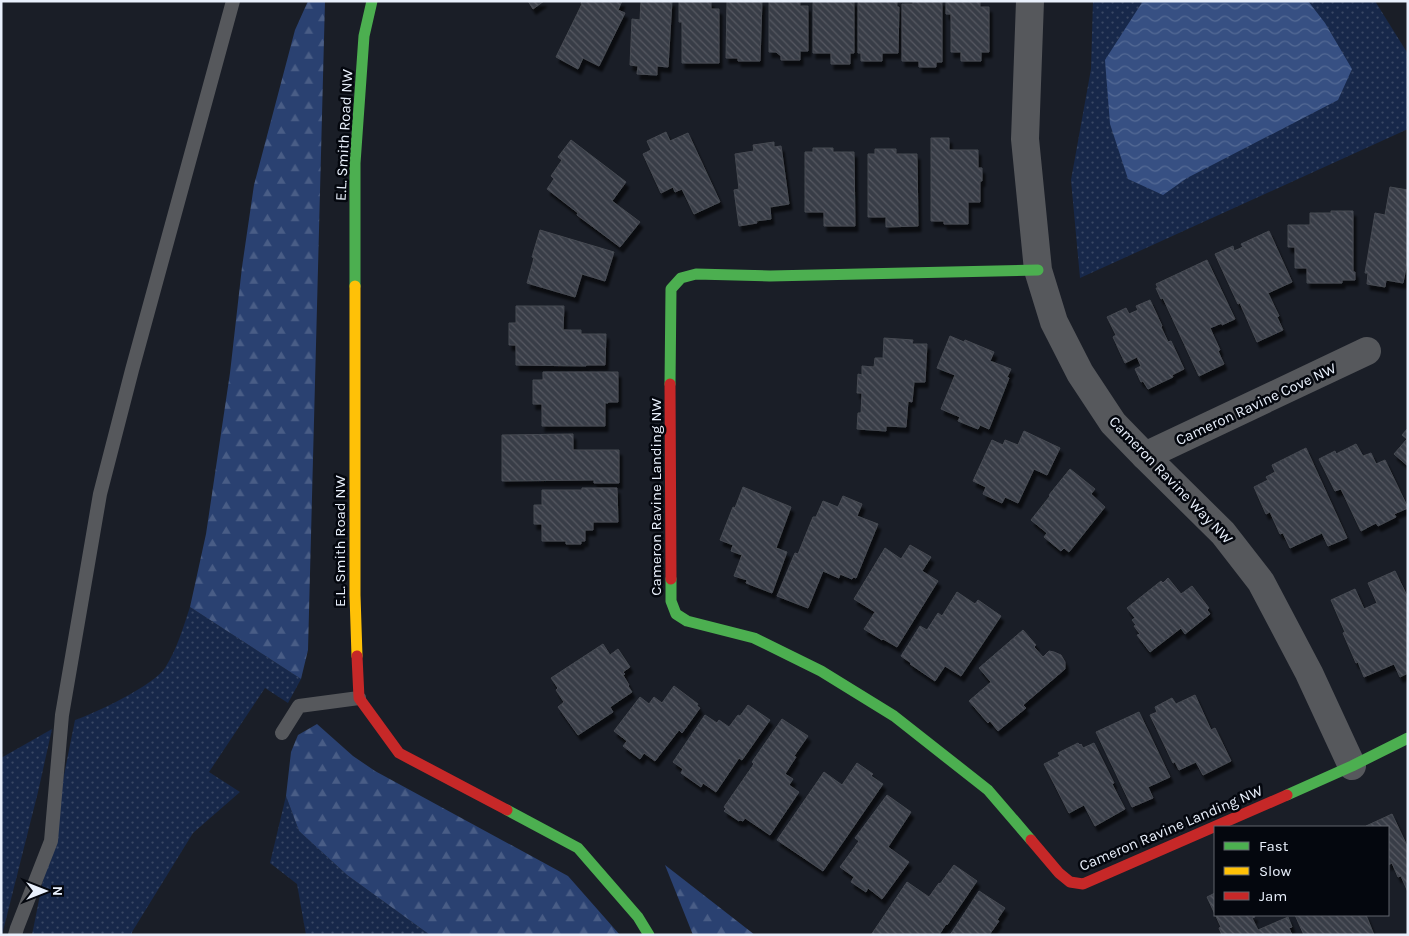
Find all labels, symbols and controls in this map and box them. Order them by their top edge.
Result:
street label: E.L. Smith Road NW [332,68,356,201]
street label: Cameron Ravine Cove NW [1173,359,1340,449]
street label: Cameron Ravine Landing NW [647,398,665,596]
street label: Cameron Ravine Way NW [1105,412,1237,548]
street label: E.L. Smith Road NW [331,474,349,607]
street label: Cameron Ravine Landing NW [1077,781,1266,875]
legend [1214,826,1389,916]
text: Fast [1259,837,1289,855]
text: Slow [1259,862,1291,880]
north arrow [20,866,70,916]
text: N [49,886,66,896]
text: Jam [1259,887,1287,905]

